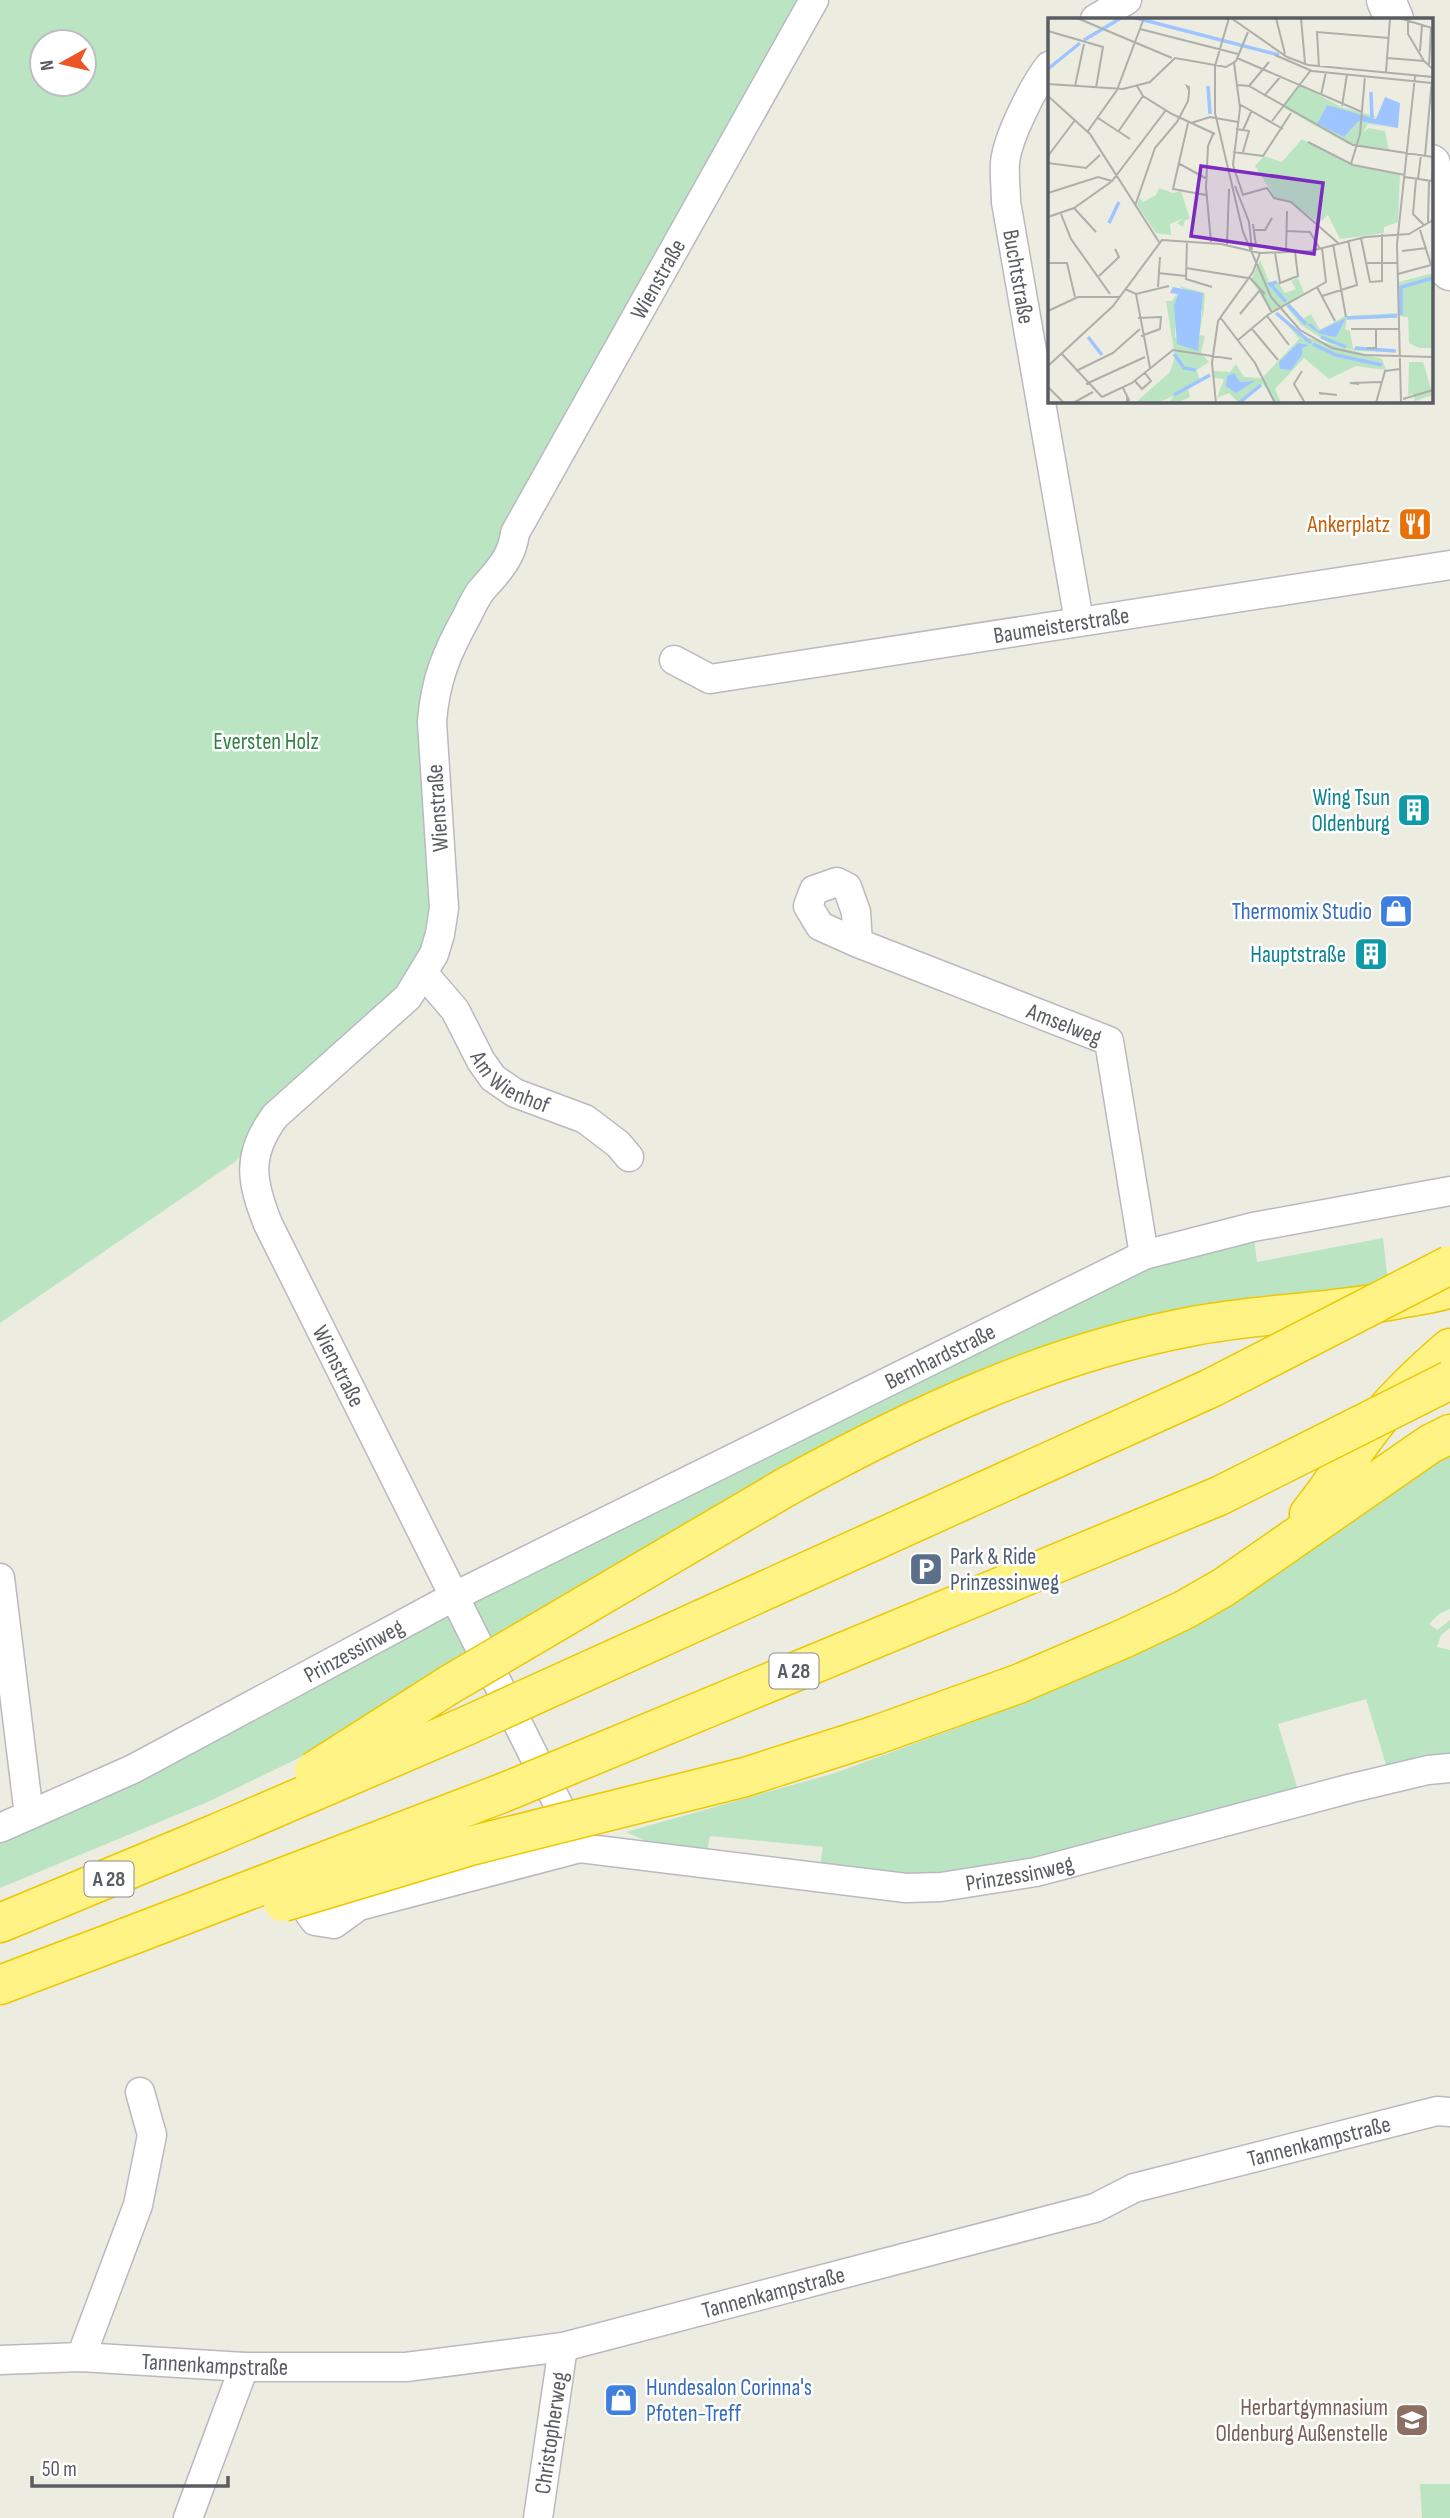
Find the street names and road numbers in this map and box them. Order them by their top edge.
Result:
street label: Buchtstraße [996,227,1040,326]
street label: Wienstraße [625,234,692,325]
street label: Baumeisterstraße [991,602,1131,650]
street label: Wienstraße [421,763,455,853]
street label: Amselweg [1022,997,1106,1052]
street label: Am Wienhof [463,1046,554,1120]
street label: Bernhardstraße [880,1318,1000,1396]
street label: Wienstraße [306,1321,370,1412]
street label: Prinzessinweg [299,1613,409,1690]
road number: A 28 [770,1654,818,1688]
street label: Prinzessinweg [964,1850,1077,1898]
road number: A 28 [84,1862,134,1896]
street label: Tannenkampstraße [1244,2110,1394,2174]
street label: Tannenkampstraße [699,2261,848,2325]
street label: Tannenkampstraße [141,2348,288,2382]
street label: Christopherweg [529,2370,574,2496]

